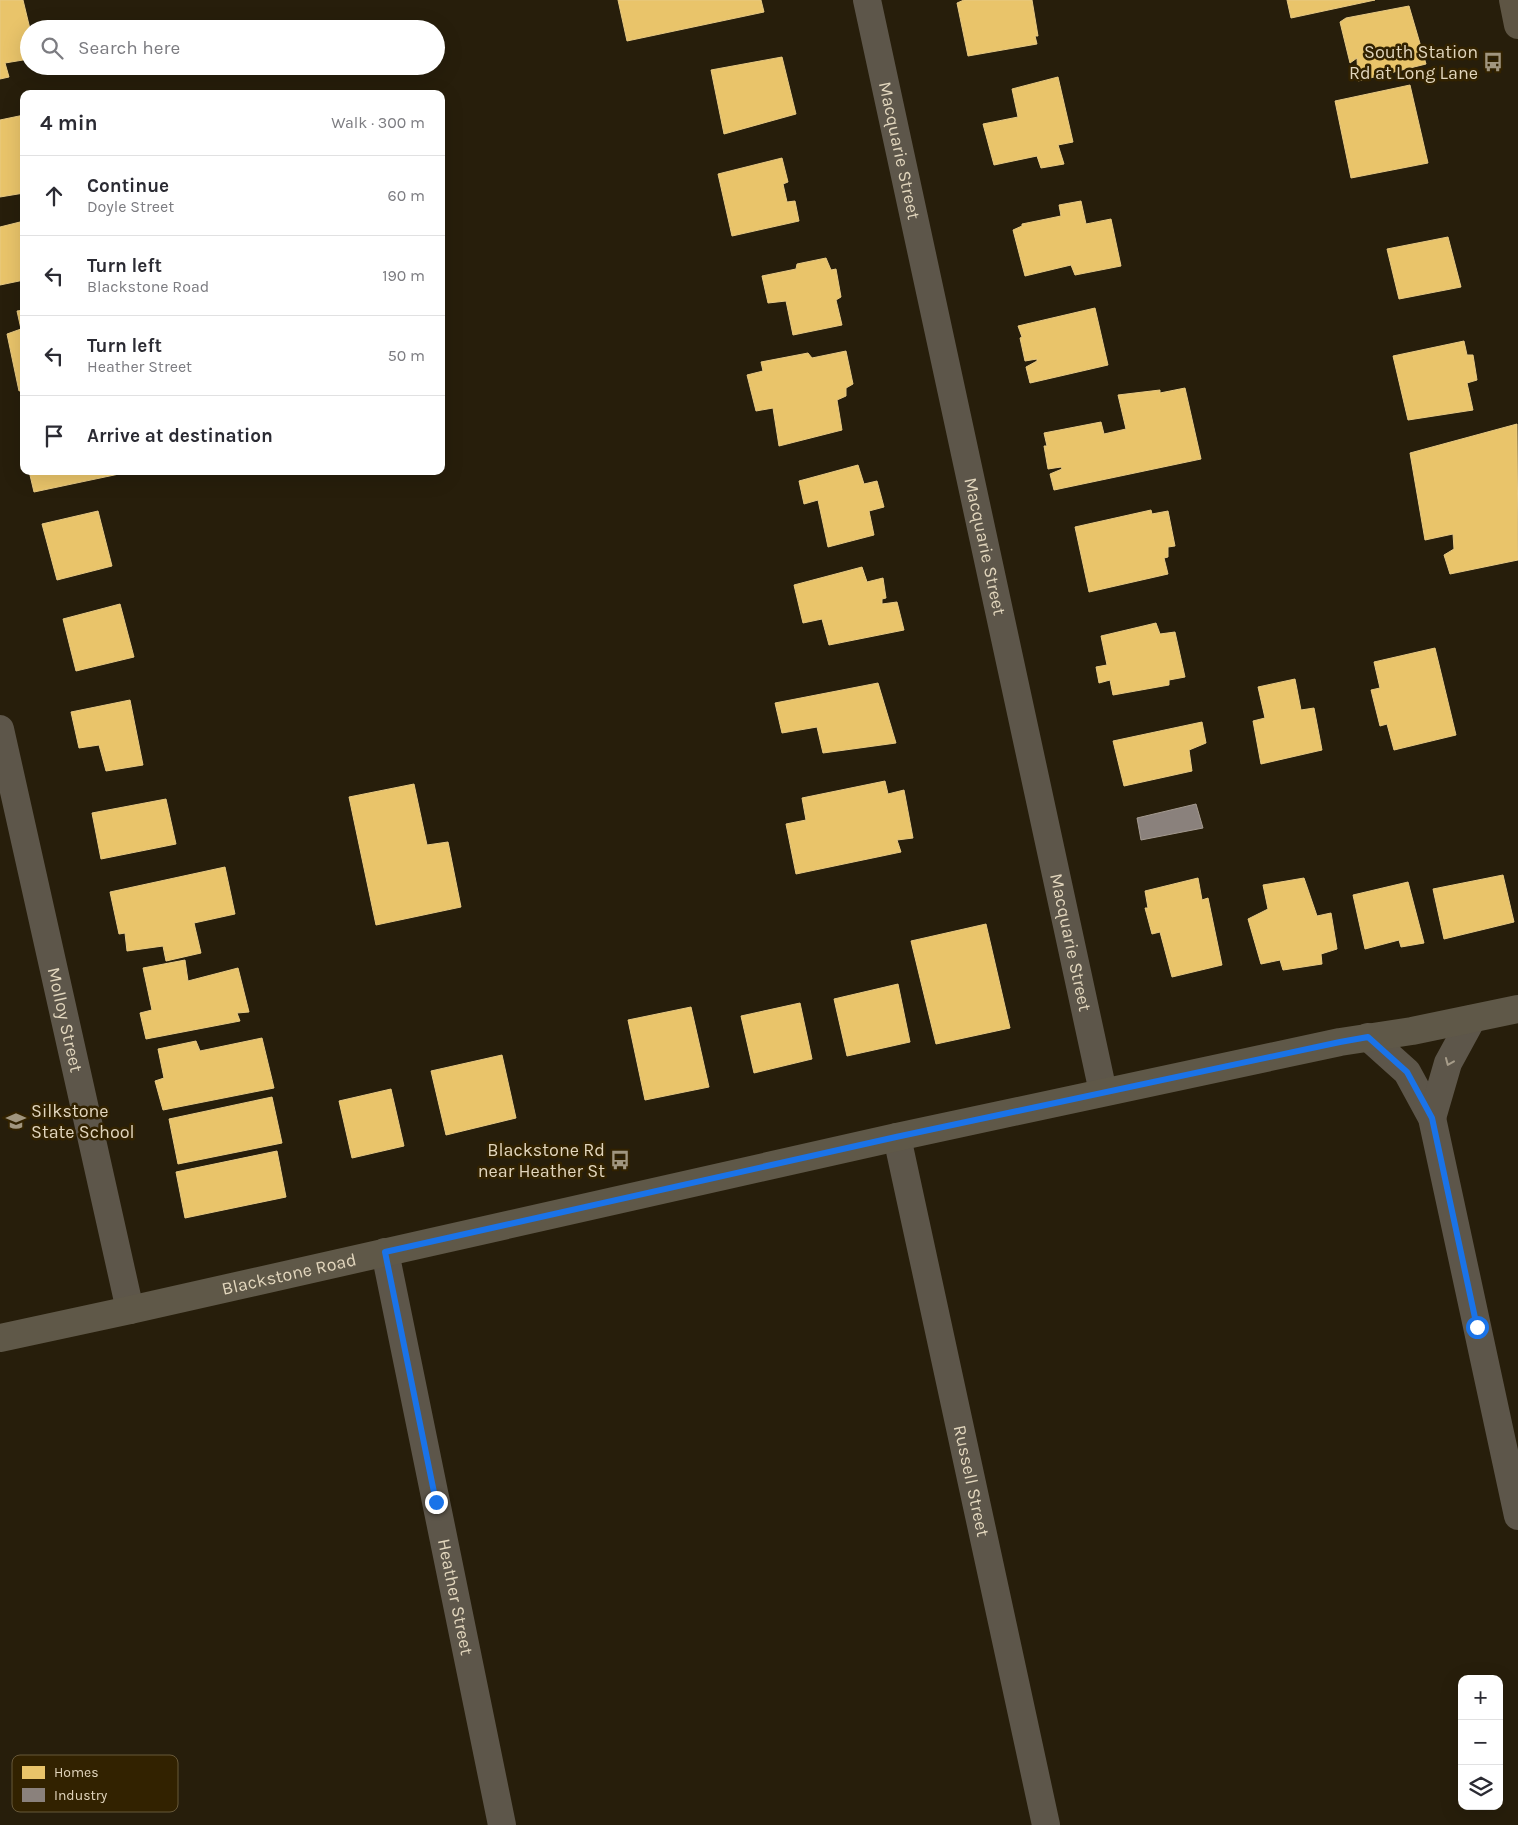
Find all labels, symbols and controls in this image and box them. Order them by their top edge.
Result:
search box [20,20,445,75]
icon: search [38,34,66,62]
text: Search here [78,37,180,59]
place label: South Station Rd at Long Lane [1349,41,1478,84]
bus stop icon: South Station Rd at Long Lane [1482,51,1504,73]
street label: Macquarie Street [874,79,925,222]
text: 4 min [40,111,98,135]
text: Walk · 300 m [331,113,425,132]
text: Continue [87,175,169,197]
icon: ahead [40,182,68,210]
text: 60 m [388,186,425,205]
text: Doyle Street [87,197,174,216]
text: Turn left [87,255,162,277]
icon: left [40,262,68,290]
text: 190 m [382,266,425,285]
text: Blackstone Road [87,277,209,296]
text: Turn left [87,335,162,357]
icon: left [40,342,68,370]
text: 50 m [388,346,425,365]
text: Heather Street [87,357,192,376]
icon: arrive [40,422,68,450]
text: Arrive at destination [87,425,273,447]
street label: Macquarie Street [959,475,1011,618]
street label: Macquarie Street [1045,871,1096,1014]
street label: Molloy Street [43,965,88,1075]
one-way arrow [1445,1057,1456,1066]
place label: Silkstone State School [31,1100,135,1143]
school or university icon: Silkstone State School [5,1110,27,1132]
place label: Blackstone Rd near Heather St [478,1139,605,1182]
bus stop icon: Blackstone Rd near Heather St [609,1149,631,1171]
street label: Blackstone Road [220,1248,359,1300]
route start [1466,1316,1489,1339]
street label: Russell Street [949,1423,994,1539]
route end [425,1491,448,1514]
street label: Heather Street [433,1537,478,1657]
map controls [1458,1675,1503,1810]
button: + [1458,1675,1503,1720]
button: − [1458,1720,1503,1765]
legend [12,1755,178,1812]
text: Homes [54,1764,99,1781]
button: layers [1458,1765,1503,1810]
text: Industry [54,1787,108,1804]

